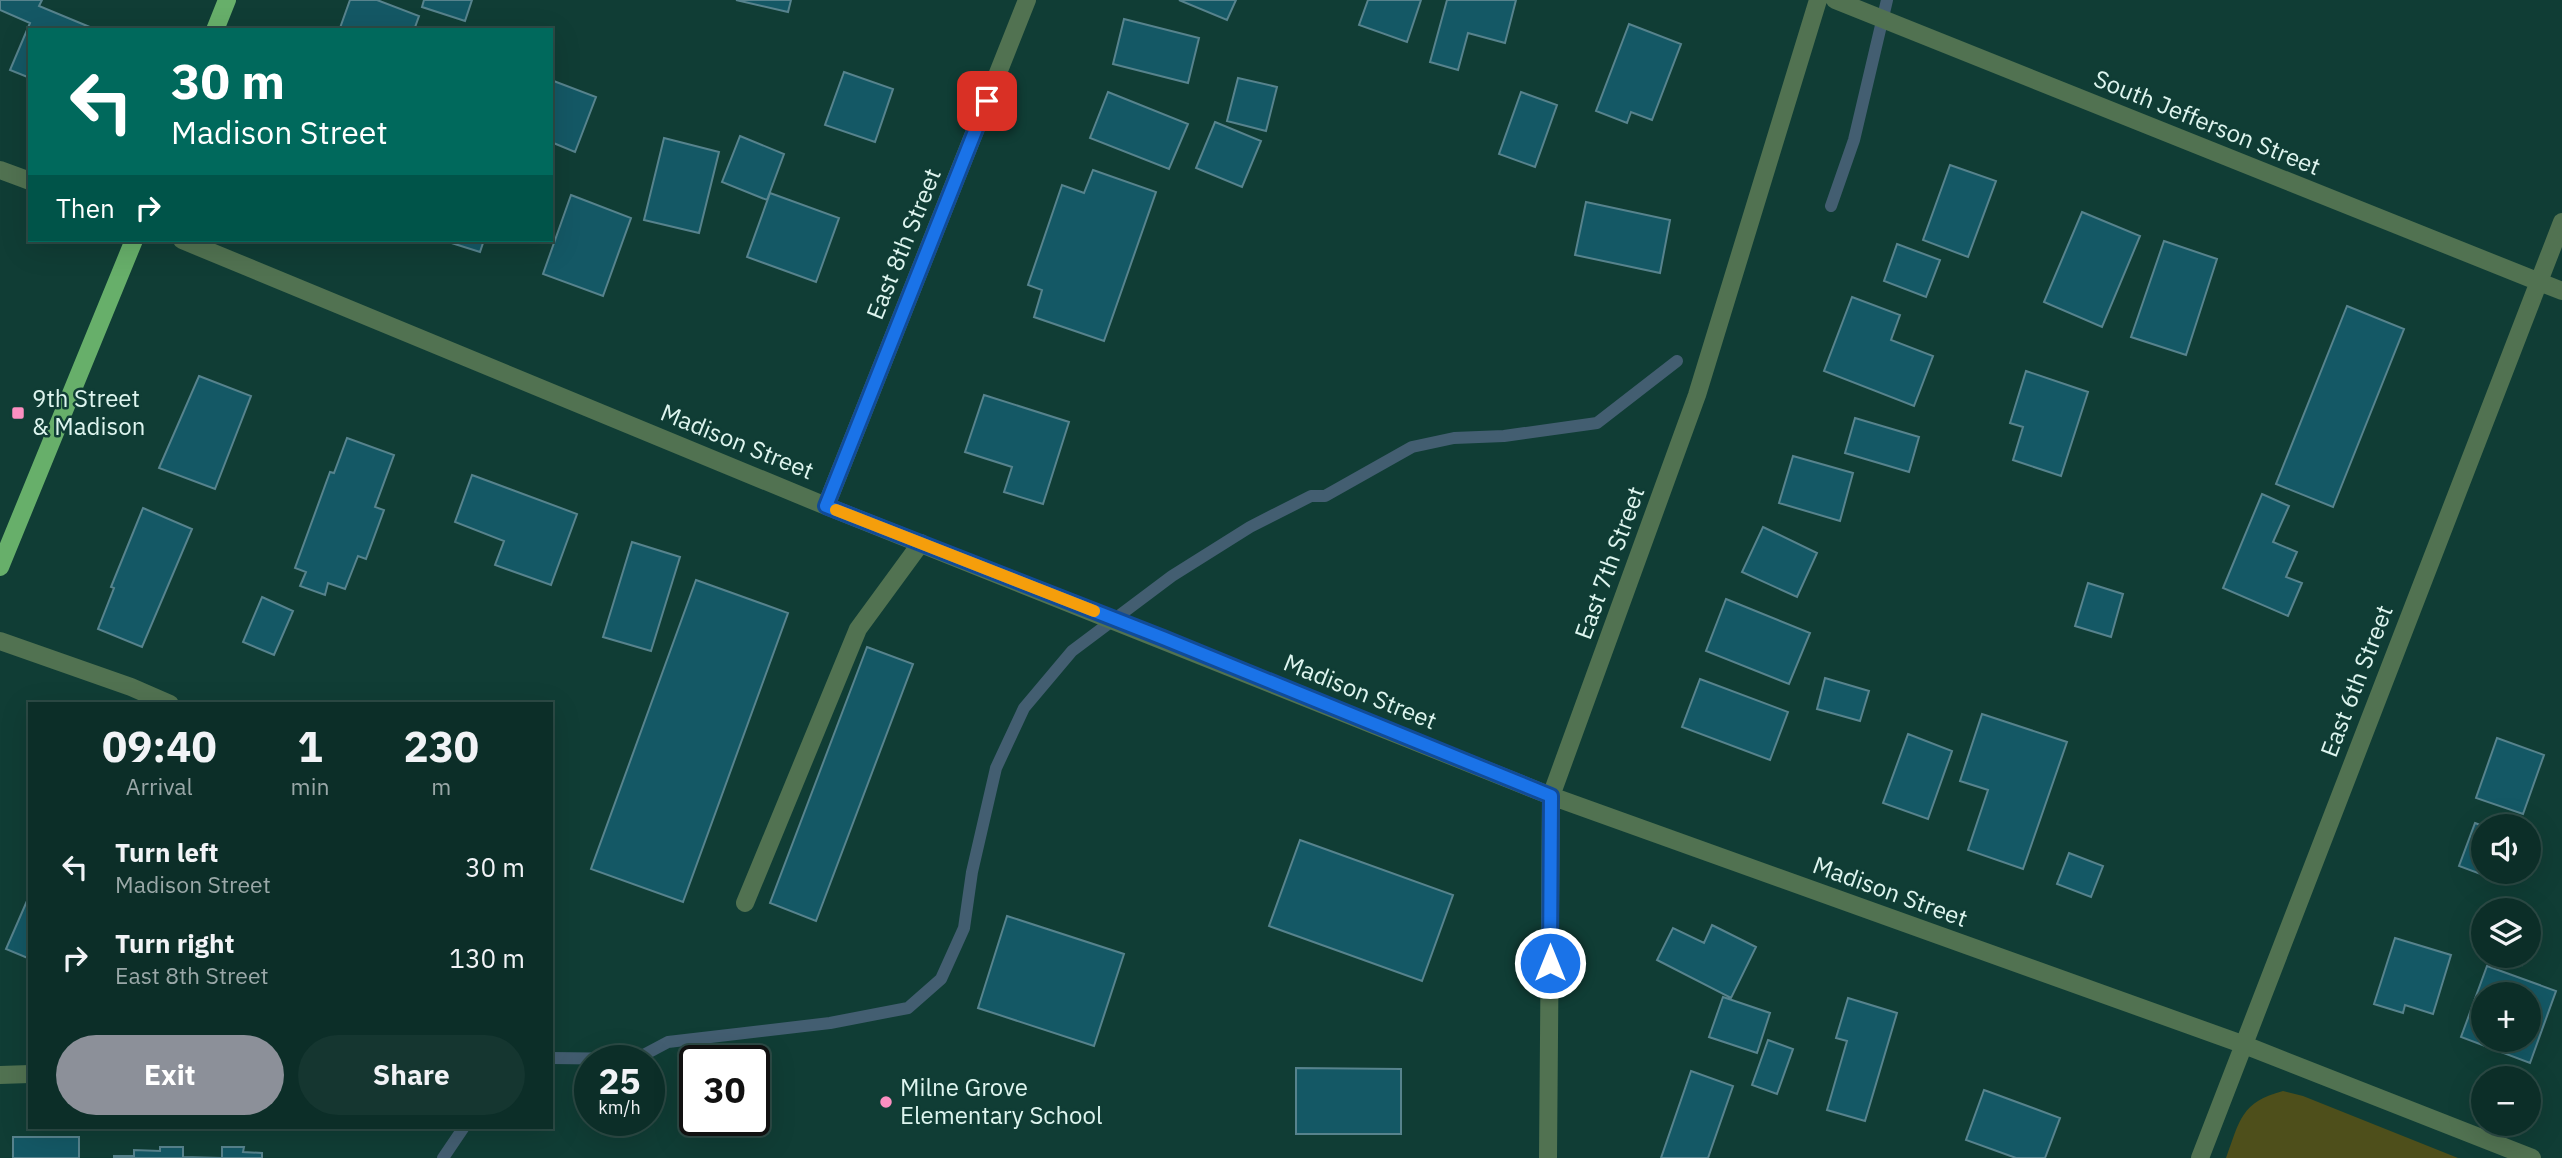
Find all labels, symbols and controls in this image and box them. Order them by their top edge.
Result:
text: 30 m [171,49,285,112]
icon: left [56,56,147,147]
street label: South Jefferson Street [2089,62,2325,182]
pin [957,71,1017,131]
icon: arrive [968,82,1006,120]
text: Madison Street [171,111,388,153]
street label: East 8th Street [858,163,948,324]
icon: right [129,189,167,227]
text: Then [56,191,115,225]
place label: 9th Street & Madison [32,382,145,442]
street label: Madison Street [656,396,819,486]
marker: 9th Street & Madison [10,405,26,421]
street label: East 7th Street [1567,482,1652,643]
street label: East 6th Street [2312,600,2400,761]
street label: Madison Street [1279,646,1442,736]
text: 09:40 [102,719,217,774]
text: 1 [297,719,323,774]
text: 230 [403,719,479,774]
text: Arrival [126,771,193,801]
text: min [291,771,329,801]
text: m [431,771,451,801]
map controls [2471,814,2541,1136]
button: sound [2471,814,2541,884]
text: Turn left [115,835,218,869]
icon: left [56,848,94,886]
street label: Madison Street [1809,848,1972,934]
text: 30 m [465,850,525,884]
text: Madison Street [115,869,271,899]
button: layers [2471,898,2541,968]
text: Turn right [115,926,234,960]
position arrow [1513,926,1587,1000]
icon: right [56,939,94,977]
text: 130 m [449,941,525,975]
text: East 8th Street [115,960,269,990]
button: + [2471,982,2541,1052]
button: Exit [56,1035,284,1115]
button: Share [298,1035,525,1115]
speed limit sign: 30 [679,1045,770,1136]
text: 25 [598,1058,641,1104]
button: − [2471,1066,2541,1136]
place label: Milne Grove Elementary School [900,1071,1102,1131]
marker: Milne Grove Elementary School [878,1094,894,1110]
text: km/h [598,1096,641,1119]

